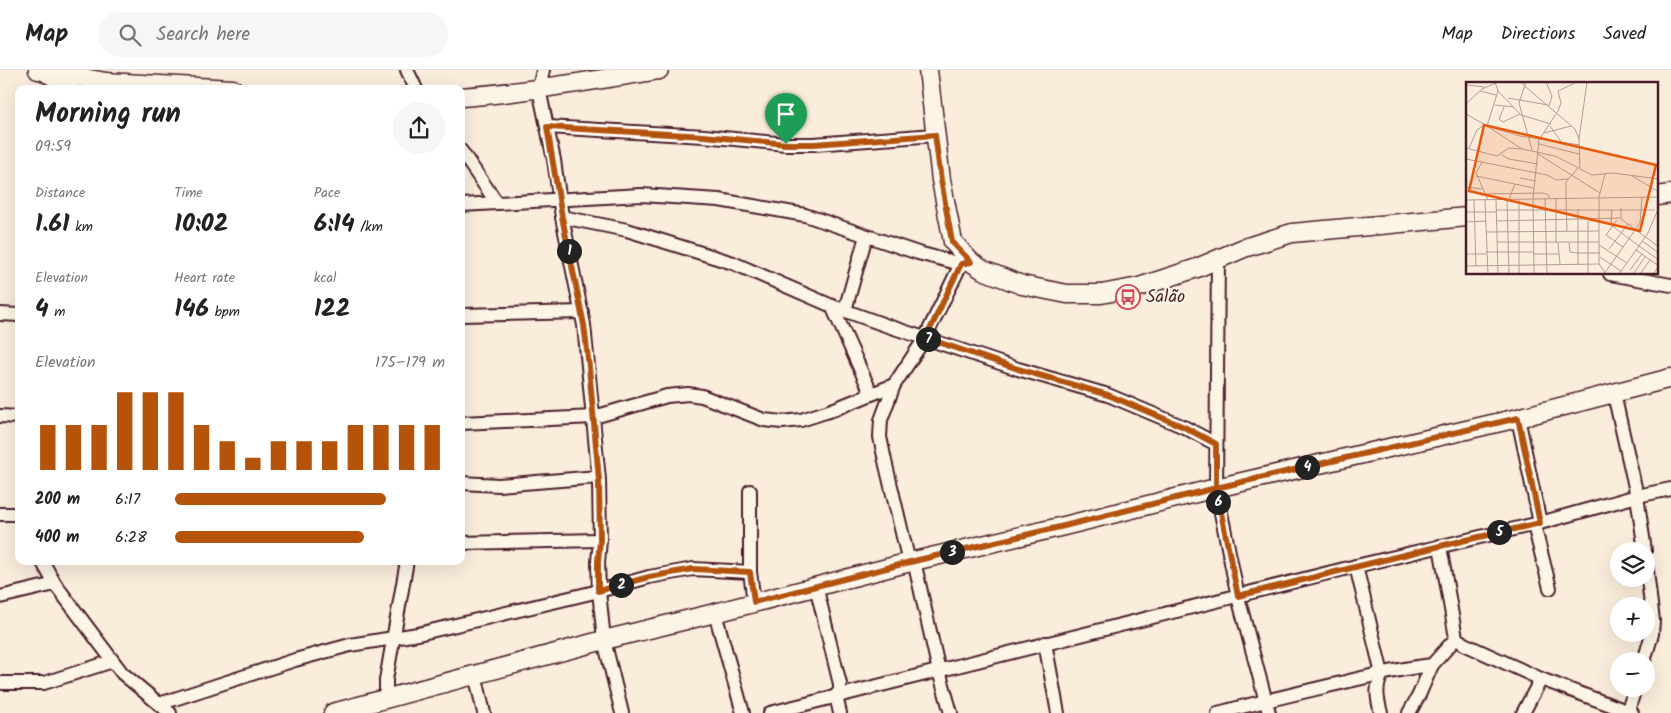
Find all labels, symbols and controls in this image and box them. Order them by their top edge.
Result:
search box [98,12,448,57]
text: Map [25,15,68,54]
text: Search here [156,20,250,50]
text: Map [1441,20,1473,49]
text: Directions [1501,20,1575,49]
text: Saved [1603,20,1646,49]
icon: search [116,21,144,49]
inset map [1466,82,1658,275]
text: Morning run [35,92,181,137]
pin [765,93,807,144]
icon: arrive [772,100,800,128]
button: share [393,102,445,154]
text: 09:59 [35,134,71,159]
text: Distance [35,182,85,204]
text: Time [174,182,203,204]
text: Pace [314,182,340,204]
text: 1.61 [35,204,70,244]
text: 10:02 [174,204,228,244]
text: 6:14 [314,204,355,244]
text: km [70,216,93,238]
text: /km [355,216,383,238]
pin: 1 [556,238,582,264]
text: 1 [567,240,572,262]
text: Elevation [35,267,88,289]
text: Heart rate [174,267,235,289]
text: kcal [314,267,336,289]
place label: Salão [1146,283,1185,312]
bus stop icon: Salão [1115,284,1141,310]
text: 4 [35,289,49,329]
text: 146 [174,289,209,329]
text: 122 [314,289,350,329]
text: m [49,301,65,323]
text: bpm [209,301,240,323]
pin: 7 [916,326,940,352]
text: 7 [925,328,932,350]
text: Elevation [35,350,96,375]
text: 175–179 m [375,350,445,375]
pin: 4 [1294,454,1320,480]
text: 4 [1304,456,1311,478]
text: 200 m [35,487,80,512]
text: 6:17 [115,487,140,512]
pin: 6 [1206,490,1230,514]
text: 6 [1215,491,1222,513]
pin: 5 [1486,520,1512,544]
text: 5 [1496,521,1503,543]
text: 400 m [35,525,79,550]
text: 6:28 [115,525,147,550]
pin: 3 [940,540,964,564]
text: 3 [949,541,956,563]
map controls [1610,542,1655,697]
button: layers [1610,542,1655,587]
pin: 2 [608,572,634,598]
text: 2 [617,574,626,596]
button: + [1610,597,1655,642]
button: − [1610,652,1655,697]

